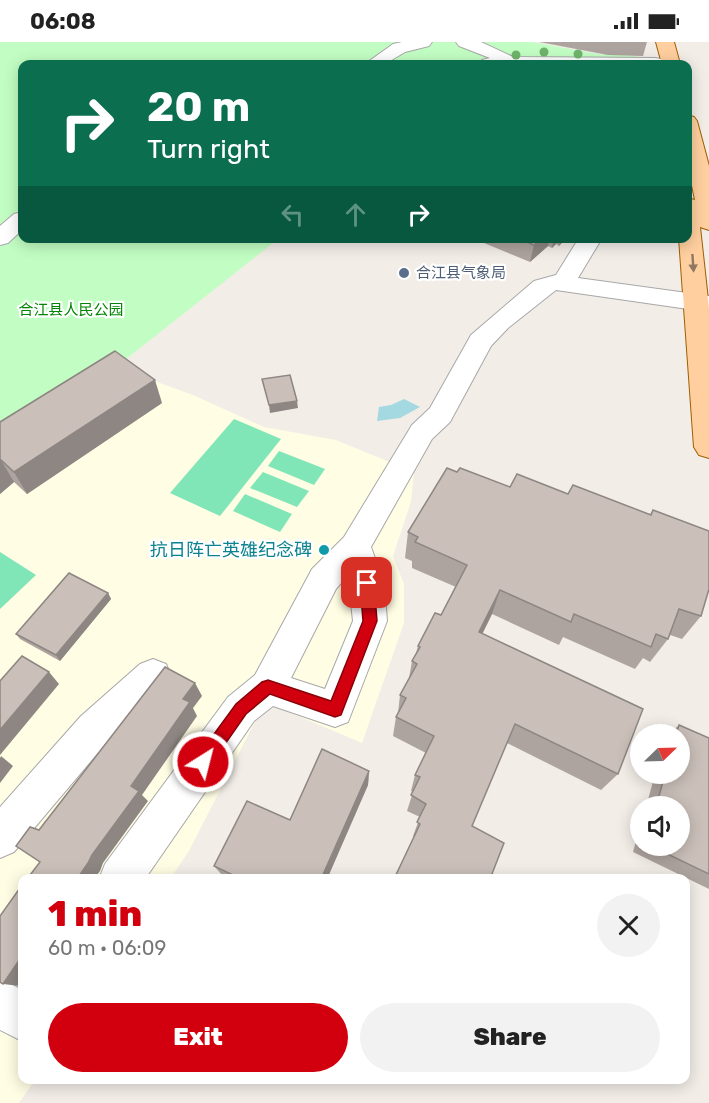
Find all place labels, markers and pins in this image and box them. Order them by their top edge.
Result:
place label: 合江县气象局 [416,264,506,282]
marker: 合江县气象局 [397,266,411,280]
place label: 抗日阵亡英雄纪念碑 [150,539,312,561]
marker: 抗日阵亡英雄纪念碑 [317,543,331,557]
pin [341,557,392,608]

